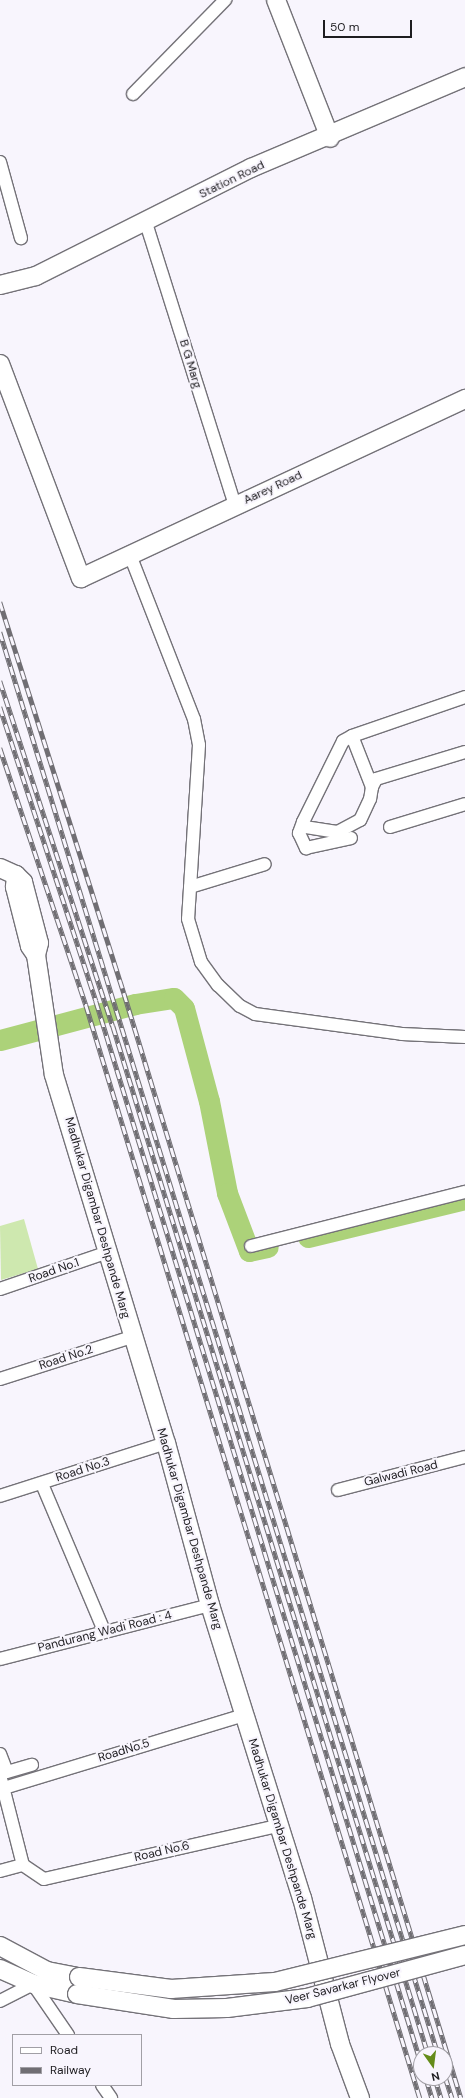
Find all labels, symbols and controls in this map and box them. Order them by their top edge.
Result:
scale bar [325,12,414,38]
text: 50 m [330,19,359,35]
street label: Station Road [197,158,267,202]
street label: B G Marg [176,338,204,390]
street label: Aarey Road [241,468,305,508]
street label: Madhukar Digambar Deshpande Marg [61,1116,133,1320]
street label: Road No.1 [27,1256,81,1286]
street label: Road No.2 [37,1343,95,1373]
street label: Madhukar Digambar Deshpande Marg [153,1427,225,1631]
street label: Road No.3 [54,1454,112,1486]
street label: Galwadi Road [363,1458,439,1490]
street label: Pandurang Wadi Road : 4 [37,1608,173,1656]
street label: RoadNo.5 [97,1736,151,1766]
street label: Madhukar Digambar Deshpande Marg [245,1737,319,1941]
street label: Road No.6 [133,1839,191,1865]
street label: Veer Savarkar Flyover [284,1966,402,2008]
legend [12,2034,142,2086]
text: Road [50,2042,78,2058]
north arrow [413,2046,453,2086]
text: Railway [50,2062,91,2078]
text: N [430,2069,441,2084]

